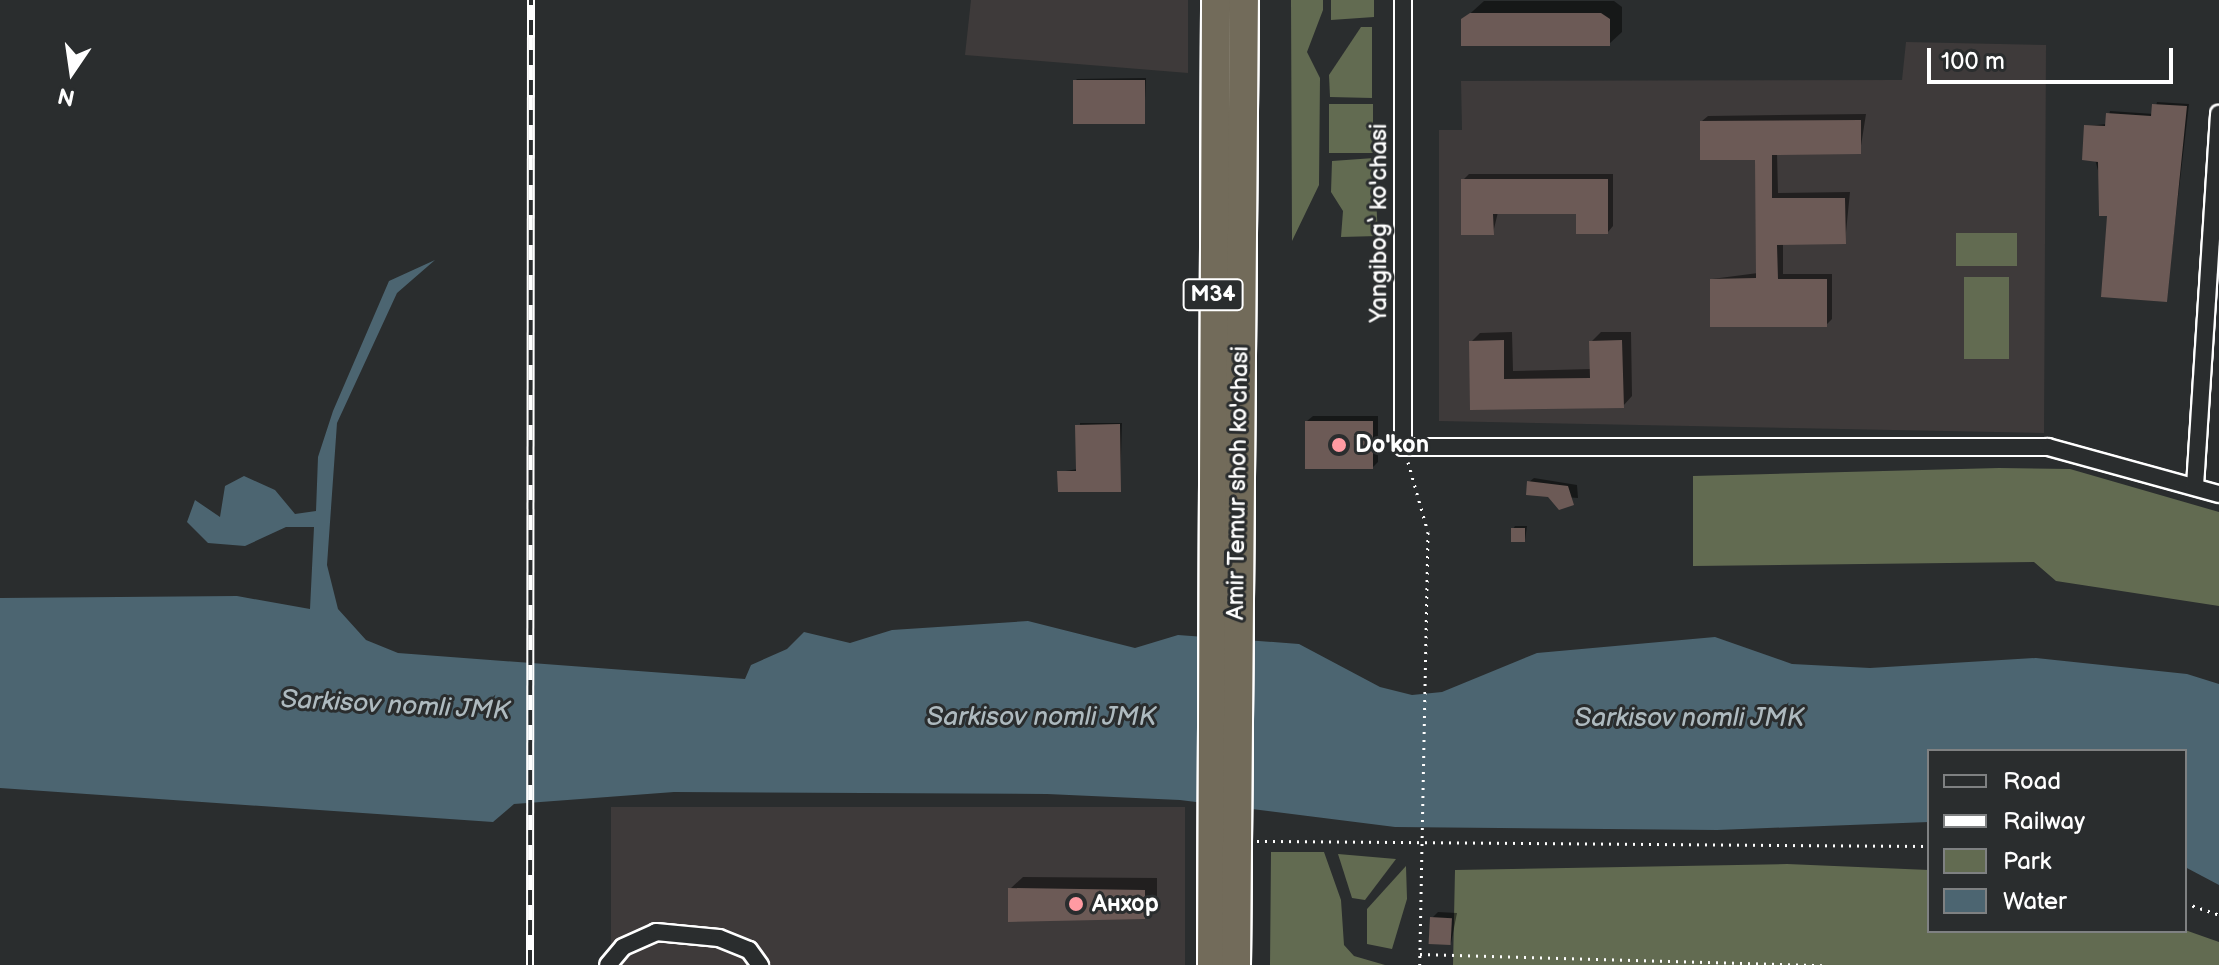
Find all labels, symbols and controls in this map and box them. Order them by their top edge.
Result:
north arrow [32,32,112,112]
scale bar [1931,32,2177,82]
text: 100 m [1941,47,2005,76]
text: N [55,81,78,111]
street label: Yangibog‘ ko'chasi [1365,123,1393,323]
road number: M34 [1181,277,1245,313]
street label: Amir Temur shoh ko'chasi [1221,345,1255,621]
place label: Do'kon [1355,431,1429,459]
marker: Do'kon [1330,436,1348,454]
water label: Sarkisov nomli JMK [279,684,511,728]
water label: Sarkisov nomli JMK [926,702,1156,734]
water label: Sarkisov nomli JMK [1574,703,1804,735]
legend [1927,749,2187,933]
text: Road [2003,767,2061,796]
text: Railway [2003,807,2085,836]
text: Park [2003,847,2051,876]
text: Water [2003,887,2067,916]
place label: Анхор [1092,890,1159,918]
marker: Анхор [1067,895,1085,913]

